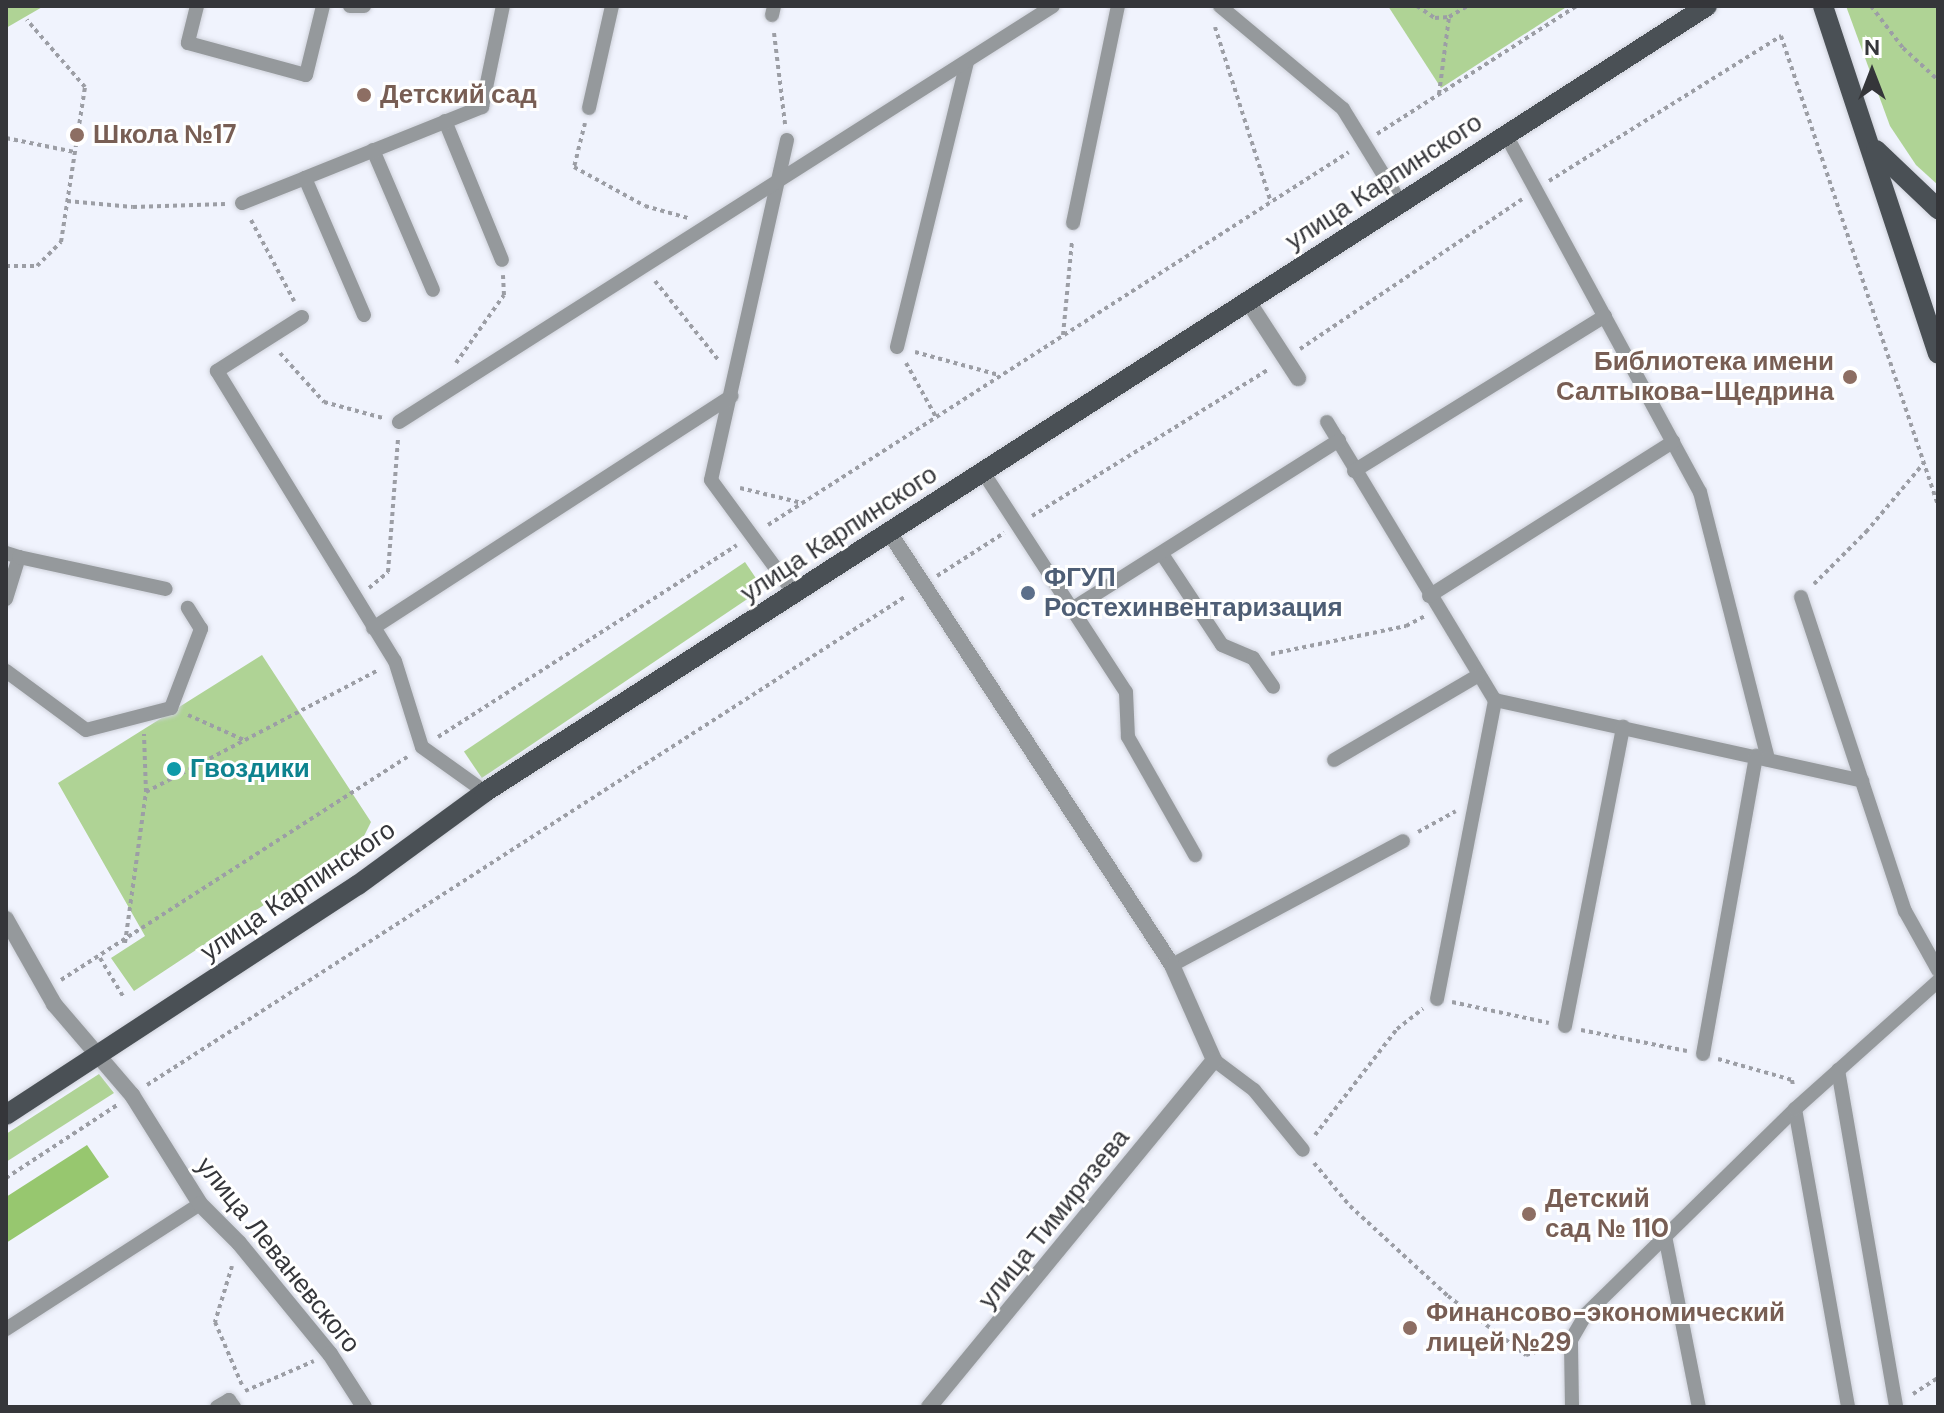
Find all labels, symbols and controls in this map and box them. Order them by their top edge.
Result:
north arrow [1832,32,1912,112]
text: N [1864,33,1880,62]
place label: Детский сад [380,79,537,111]
marker: Детский сад [355,86,373,104]
street label: улица Карпинского [1280,107,1488,257]
place label: Школа №17 [93,119,237,151]
marker: Школа №17 [68,126,86,144]
place label: Библиотека имени Салтыкова-Щедрина [1556,346,1834,408]
marker: Библиотека имени Салтыкова-Щедрина [1841,368,1859,386]
street label: улица Карпинского [735,459,943,609]
place label: ФГУП Ростехинвентаризация [1044,562,1343,624]
marker: ФГУП Ростехинвентаризация [1019,584,1037,602]
place label: Гвоздики [190,753,310,785]
marker: Гвоздики [165,760,183,778]
street label: улица Карпинского [195,814,401,968]
street label: улица Тимирязева [972,1123,1136,1315]
street label: улица Леваневского [189,1151,367,1359]
place label: Детский сад № 110 [1545,1183,1669,1244]
marker: Детский сад № 110 [1520,1205,1538,1223]
place label: Финансово-экономический лицей №29 [1426,1297,1785,1358]
marker: Финансово-экономический лицей №29 [1401,1319,1419,1337]

